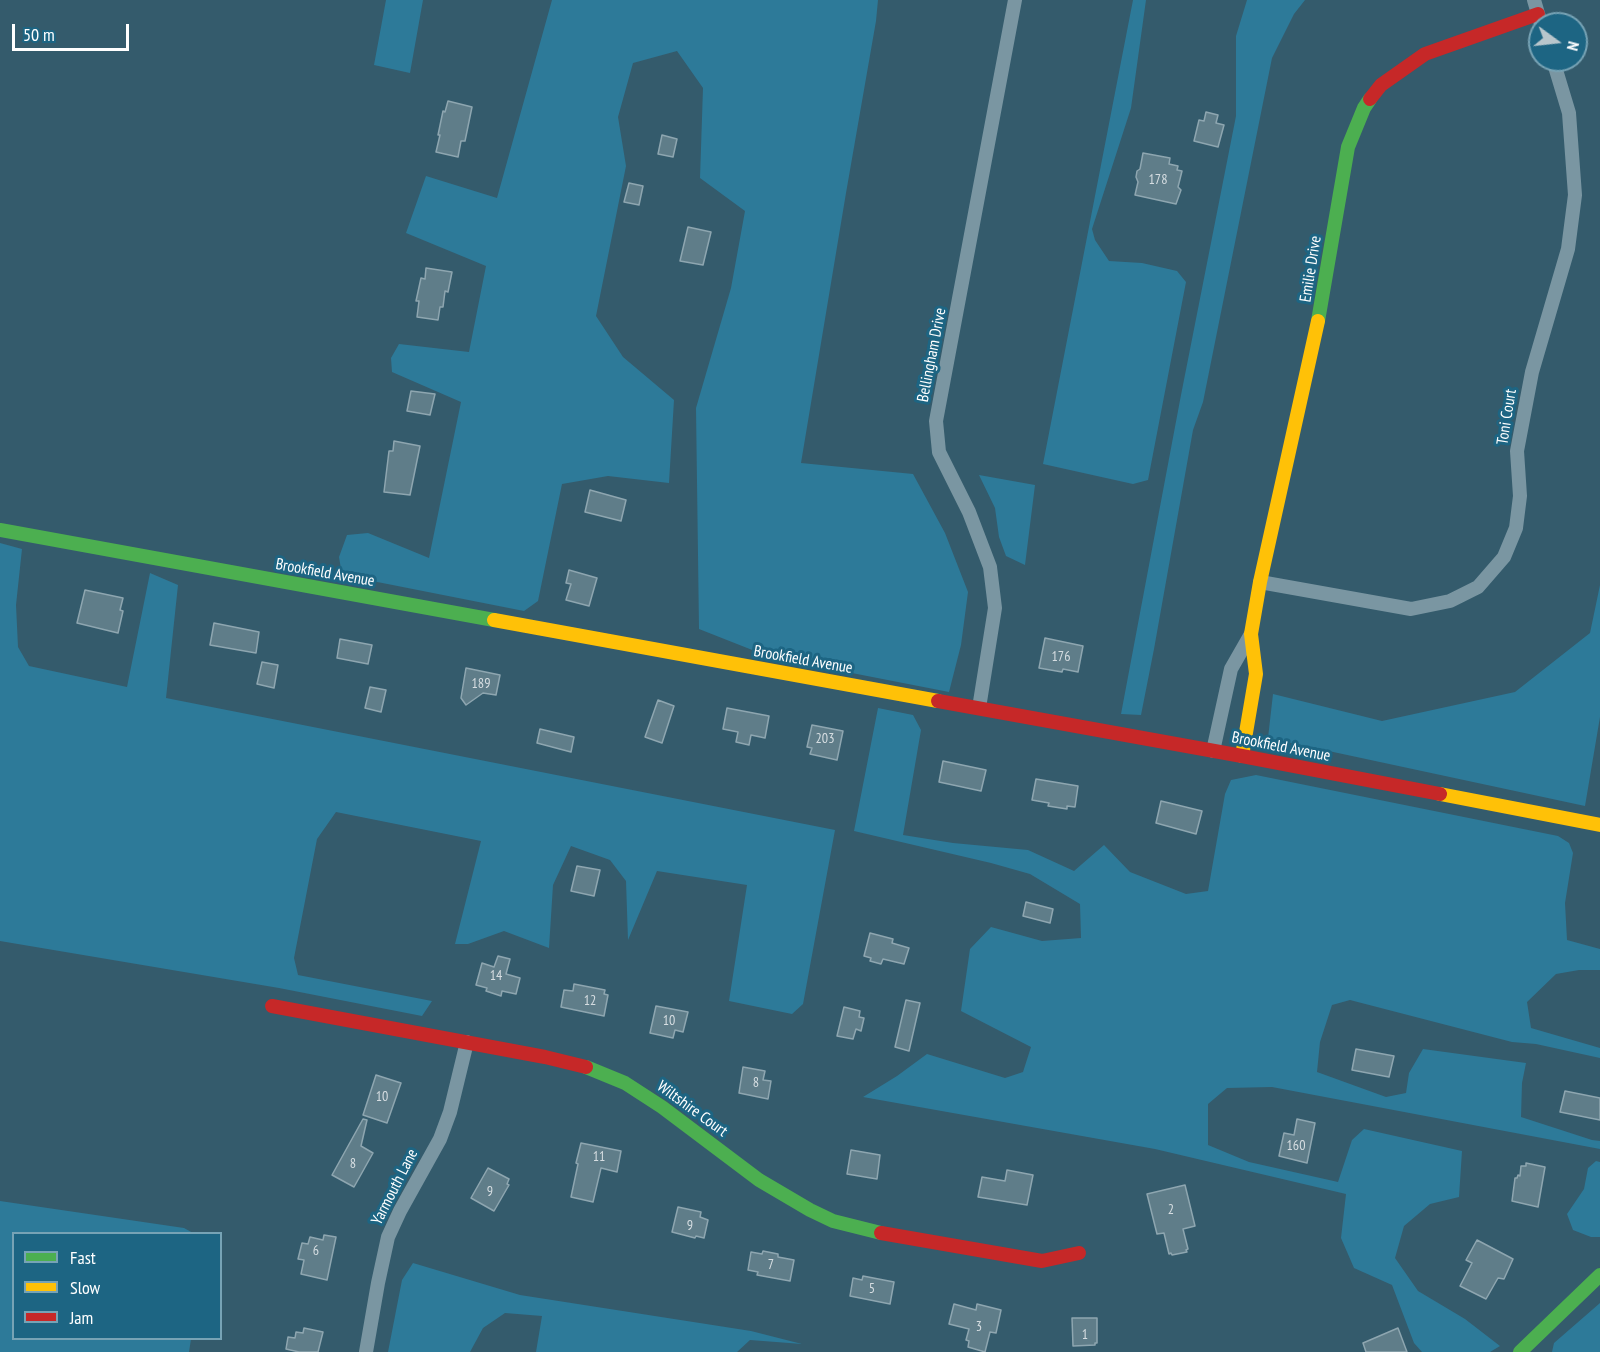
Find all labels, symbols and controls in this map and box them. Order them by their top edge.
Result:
scale bar [15,12,132,50]
north arrow [1528,12,1588,72]
text: 50 m [23,23,55,46]
text: N [1563,39,1584,53]
house number: 178 [1149,172,1167,188]
street label: Emilie Drive [1296,234,1326,304]
street label: Bellingham Drive [913,306,951,404]
street label: Toni Court [1493,388,1521,446]
street label: Brookfield Avenue [274,555,376,591]
street label: Brookfield Avenue [752,642,854,678]
house number: 176 [1052,649,1070,665]
house number: 189 [472,676,490,692]
street label: Brookfield Avenue [1230,728,1332,766]
house number: 203 [816,731,834,747]
house number: 14 [490,968,502,984]
house number: 12 [584,993,596,1009]
house number: 10 [663,1013,675,1029]
house number: 8 [753,1075,759,1091]
street label: Wiltshire Court [653,1077,731,1141]
house number: 10 [376,1089,388,1105]
house number: 160 [1287,1138,1305,1154]
street label: Yarmouth Lane [368,1146,422,1228]
house number: 11 [593,1149,605,1165]
house number: 8 [350,1156,356,1172]
house number: 9 [487,1184,493,1200]
house number: 2 [1168,1202,1174,1218]
house number: 9 [687,1218,693,1234]
legend [12,1232,222,1340]
house number: 6 [313,1243,319,1259]
text: Fast [70,1246,96,1269]
house number: 7 [768,1257,774,1273]
text: Slow [70,1276,100,1299]
house number: 5 [869,1281,875,1297]
text: Jam [70,1306,93,1329]
house number: 3 [976,1319,982,1335]
house number: 1 [1082,1327,1088,1343]

